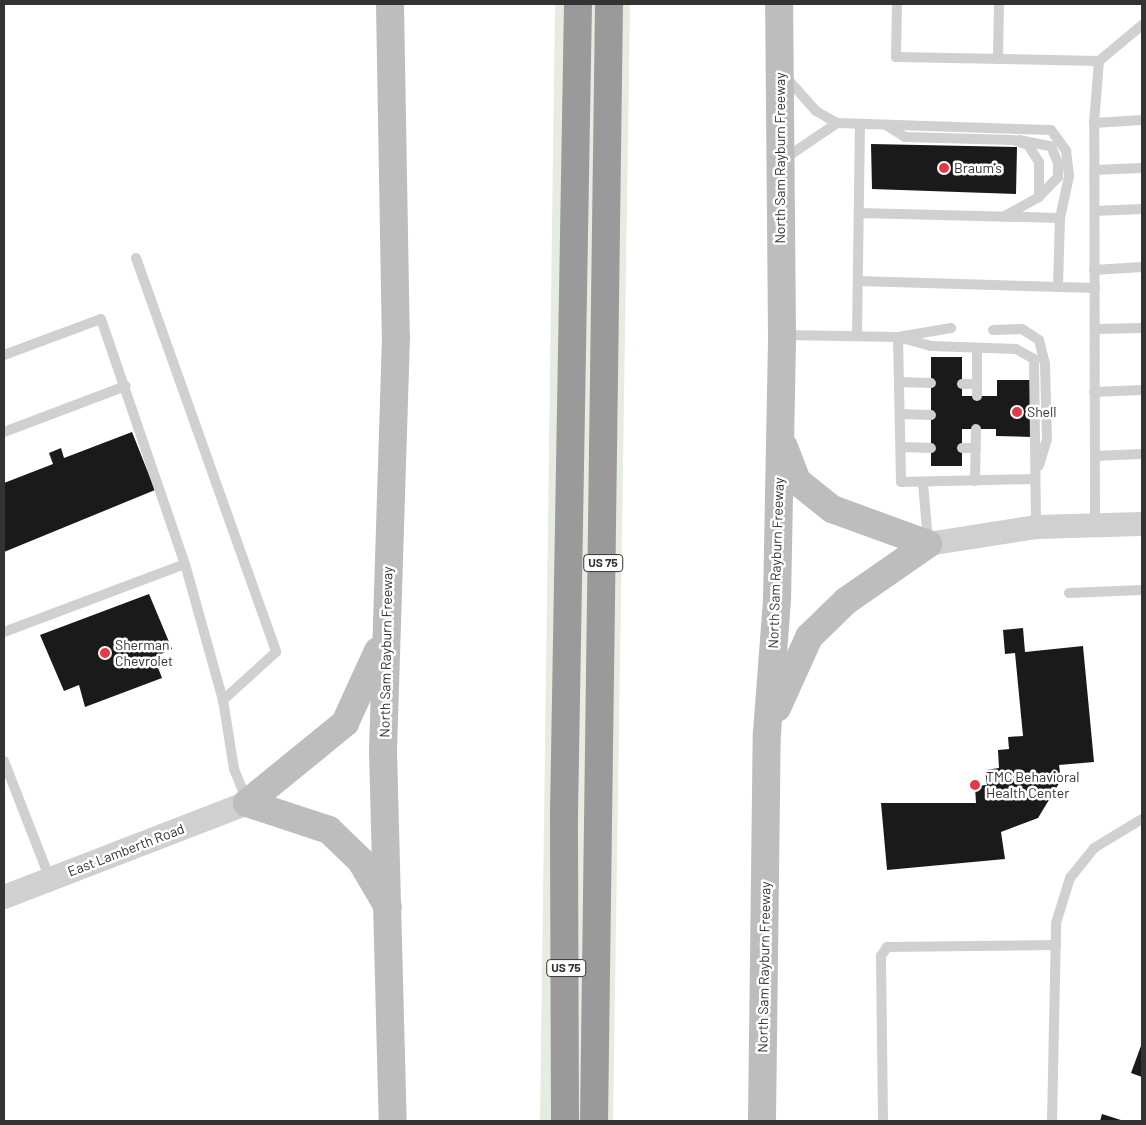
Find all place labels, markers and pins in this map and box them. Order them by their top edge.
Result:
place label: Braum's [954,160,1002,176]
marker: Braum's [938,162,950,174]
place label: Shell [1027,404,1057,420]
marker: Shell [1011,406,1023,418]
place label: Sherman Chevrolet [115,637,173,670]
marker: Sherman Chevrolet [99,647,111,659]
place label: TMC Behavioral Health Center [986,769,1079,802]
marker: TMC Behavioral Health Center [968,778,982,792]

